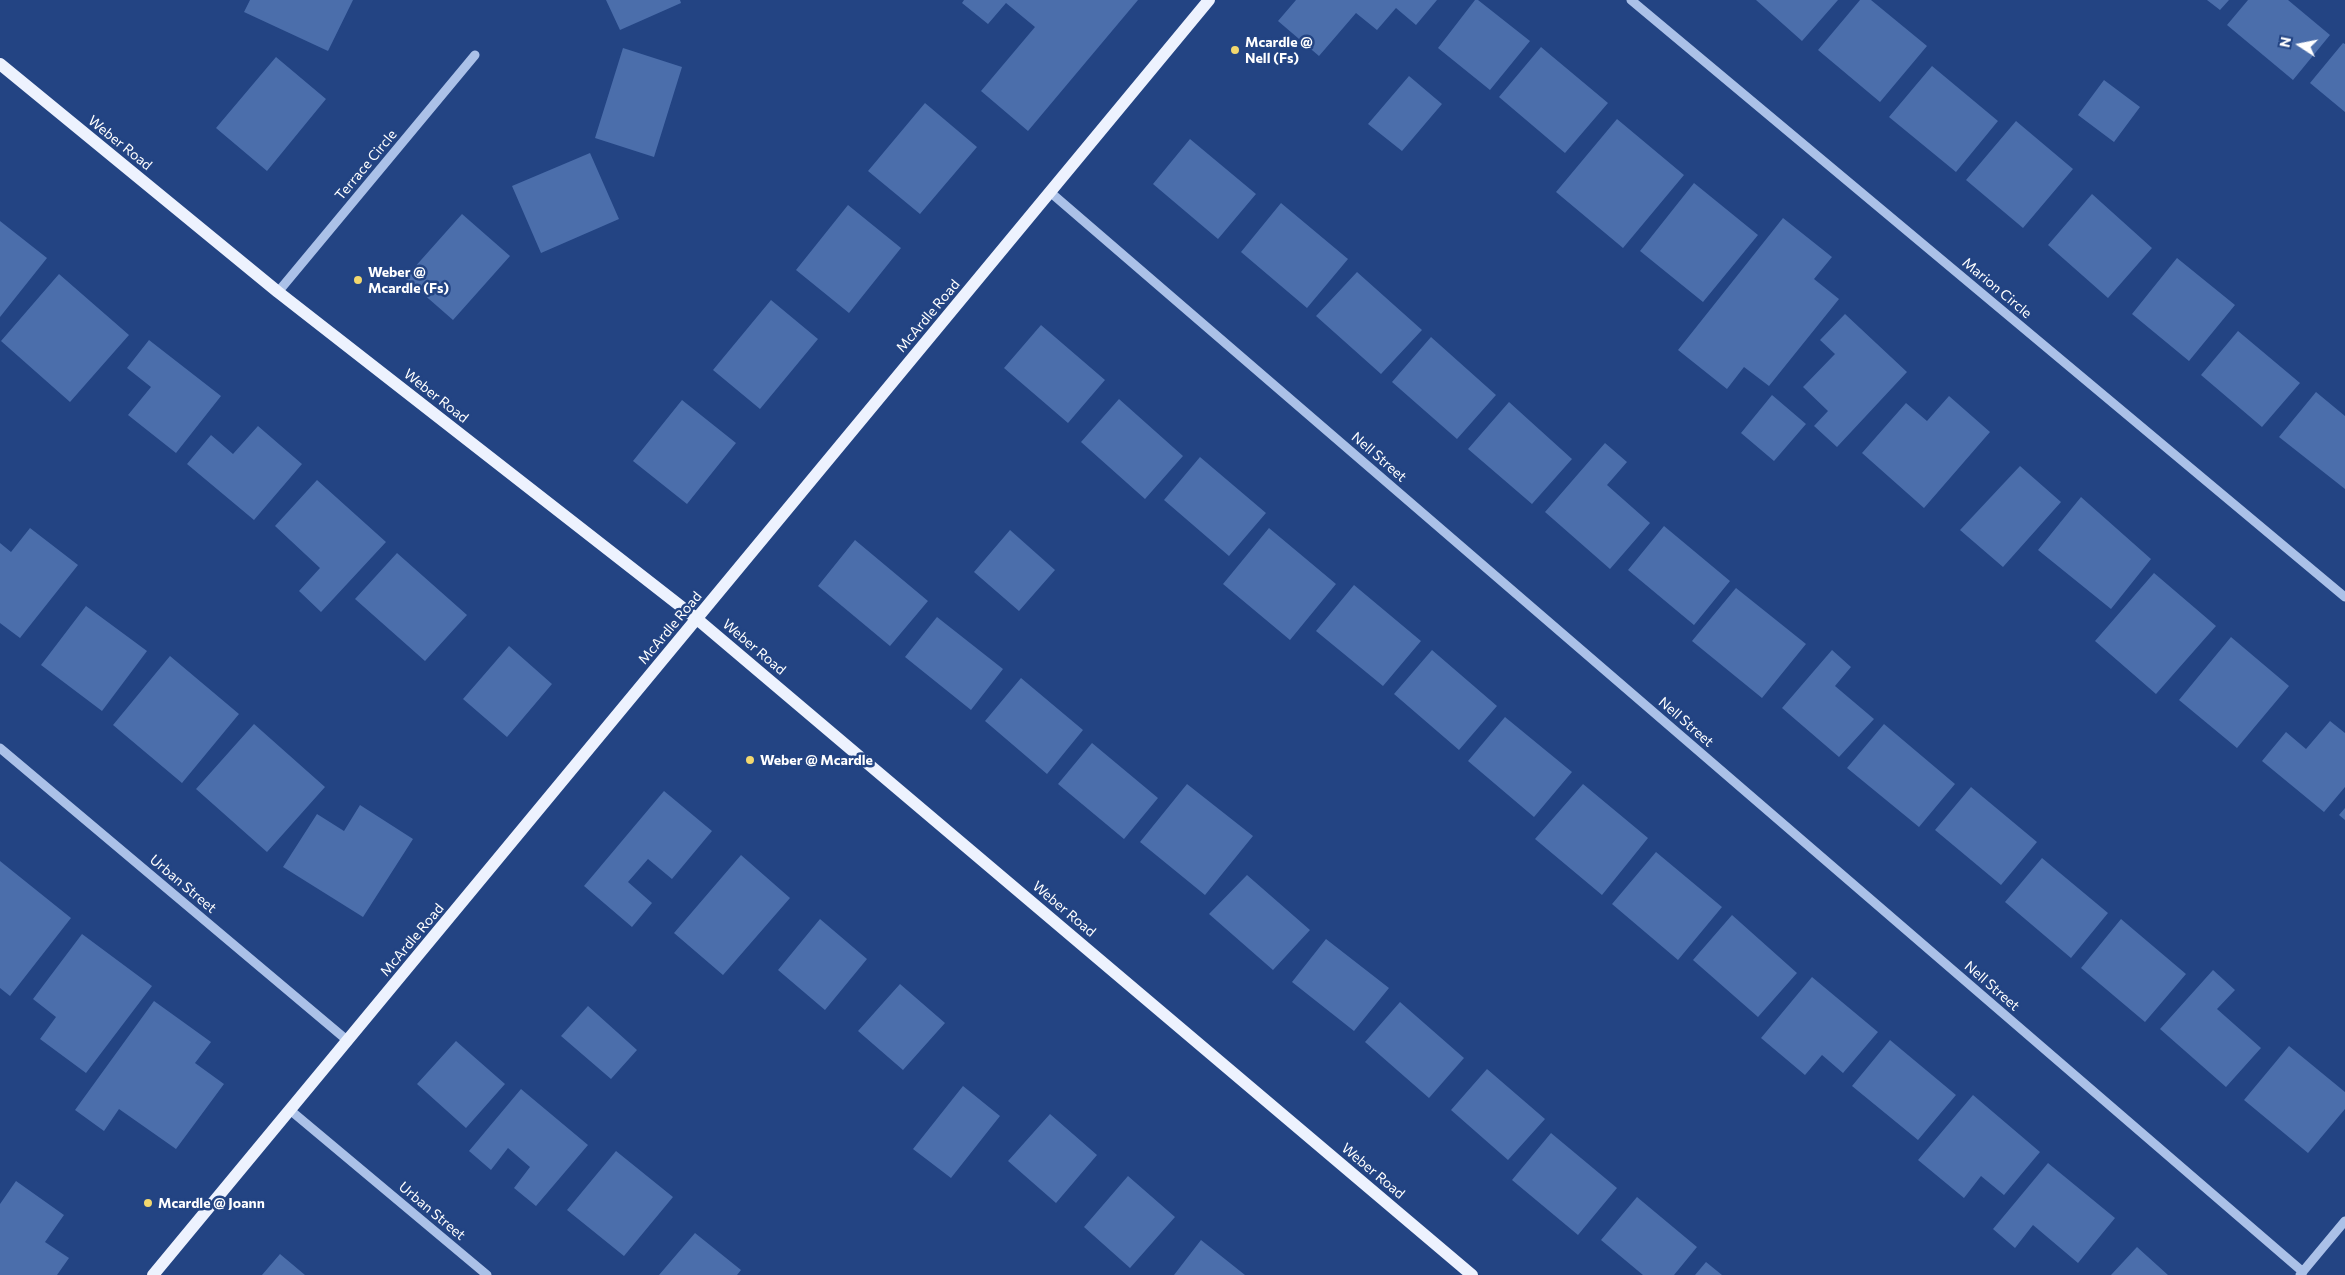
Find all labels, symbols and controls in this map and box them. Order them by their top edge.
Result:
north arrow [2275,20,2325,70]
place label: Mcardle @ Nell (Fs) [1245,34,1313,66]
text: N [2275,35,2294,49]
marker: Mcardle @ Nell (Fs) [1229,44,1241,56]
street label: Weber Road [85,112,155,174]
street label: Terrace Circle [332,126,400,204]
street label: Marion Circle [1959,254,2035,322]
place label: Weber @ Mcardle (Fs) [368,264,449,296]
marker: Weber @ Mcardle (Fs) [352,274,364,286]
street label: McArdle Road [893,276,963,356]
street label: Weber Road [400,366,472,426]
street label: Nell Street [1348,429,1410,485]
street label: McArdle Road [635,588,705,668]
street label: Weber Road [719,616,789,678]
street label: Nell Street [1655,694,1717,750]
place label: Weber @ Mcardle [760,752,873,768]
marker: Weber @ Mcardle [744,754,756,766]
street label: Urban Street [146,851,220,917]
street label: Weber Road [1029,878,1099,940]
street label: McArdle Road [377,900,447,980]
street label: Nell Street [1961,958,2023,1014]
street label: Weber Road [1338,1140,1408,1202]
street label: Urban Street [395,1178,469,1244]
place label: Mcardle @ Joann [158,1195,265,1211]
marker: Mcardle @ Joann [142,1197,154,1209]

